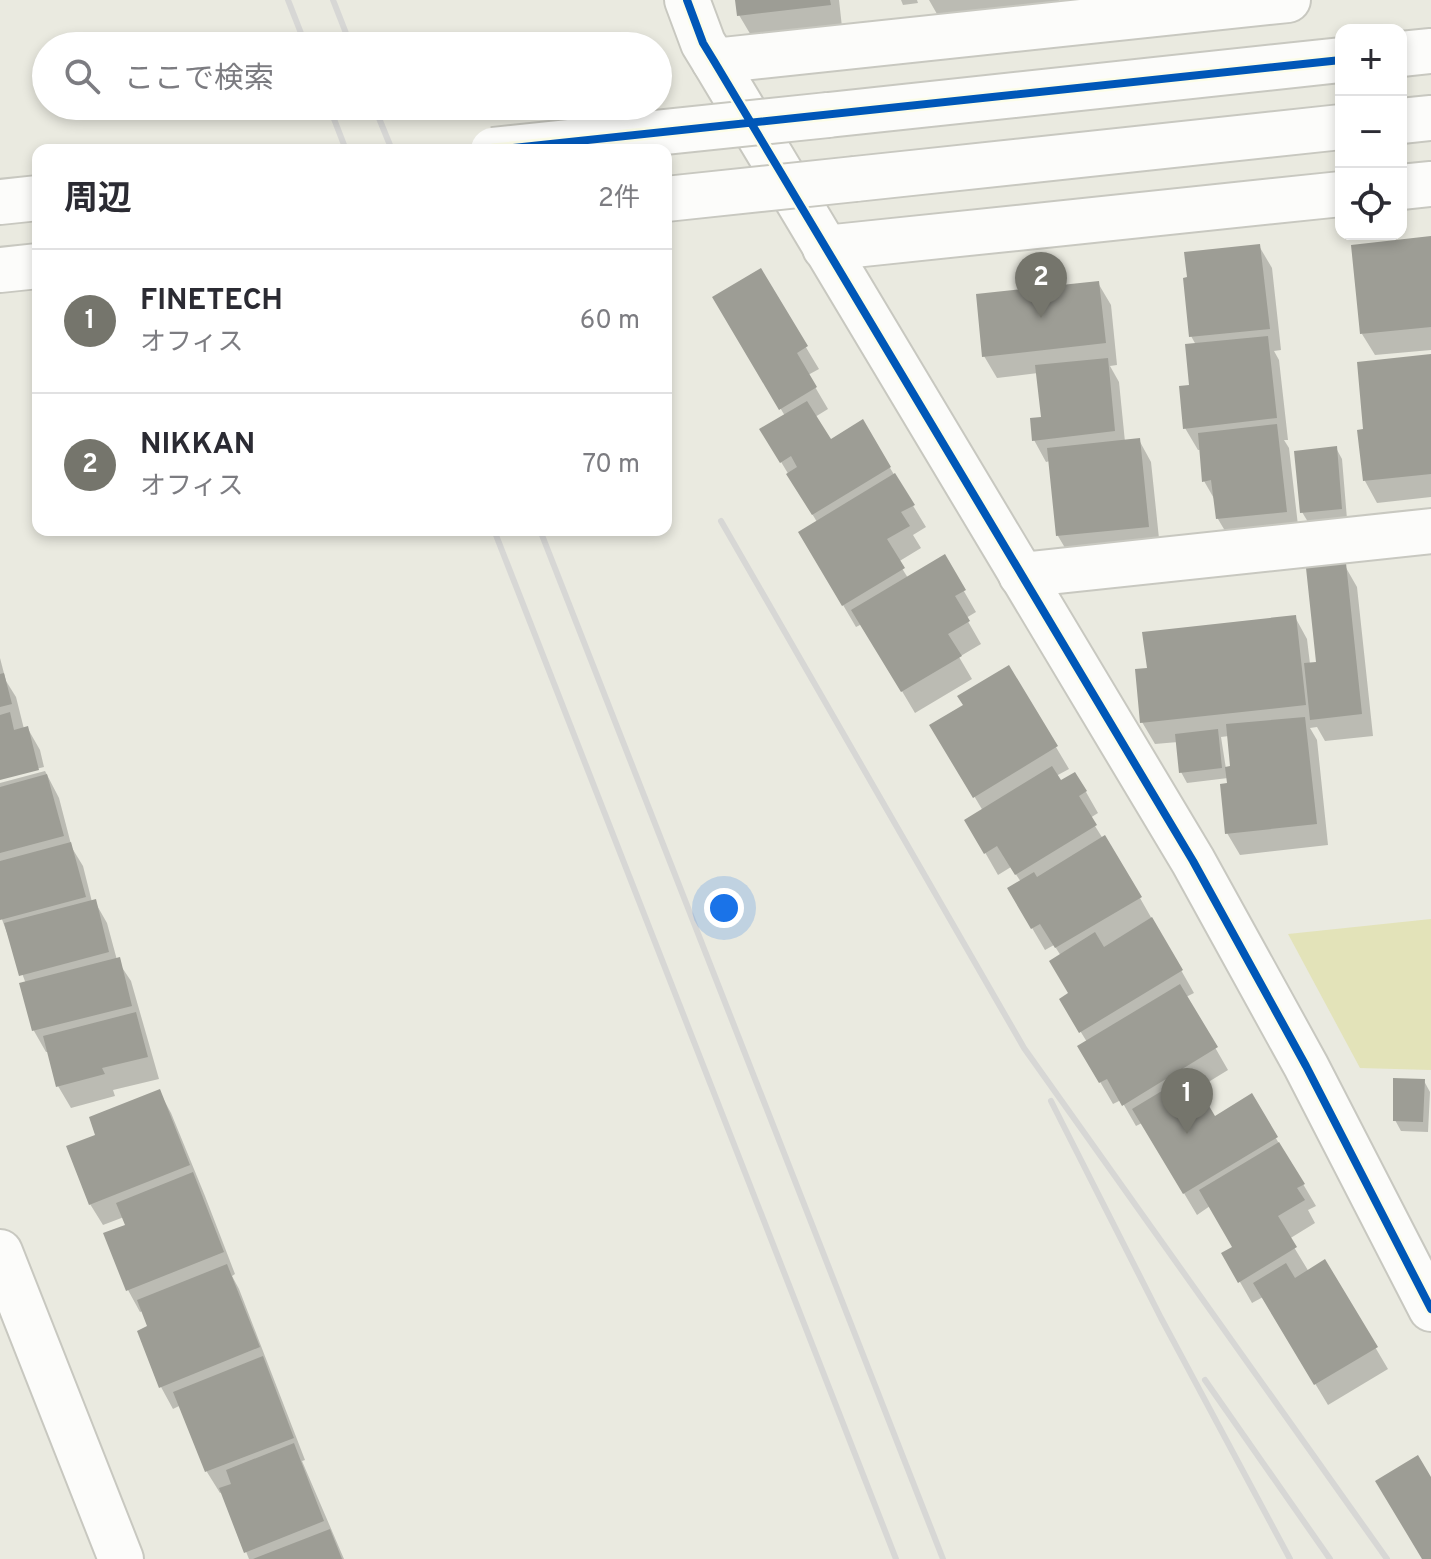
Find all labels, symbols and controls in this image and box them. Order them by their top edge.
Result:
map controls [1335,24,1407,240]
button: + [1335,24,1407,96]
search box [32,32,672,120]
icon: search [60,54,104,98]
text: ここで検索 [124,62,274,99]
button: − [1335,96,1407,168]
button: locate [1335,168,1407,240]
text: 周辺 [64,179,132,222]
text: 2件 [598,183,640,216]
pin: 2 [1015,252,1067,318]
text: FINETECH [140,283,283,320]
text: 1 [85,305,95,338]
text: 60 m [580,305,640,338]
text: オフィス [140,327,243,360]
text: NIKKAN [140,427,255,464]
text: 2 [82,449,98,482]
text: 70 m [582,449,640,482]
text: オフィス [140,471,243,504]
your location [704,888,744,928]
pin: 1 [1161,1068,1213,1134]

